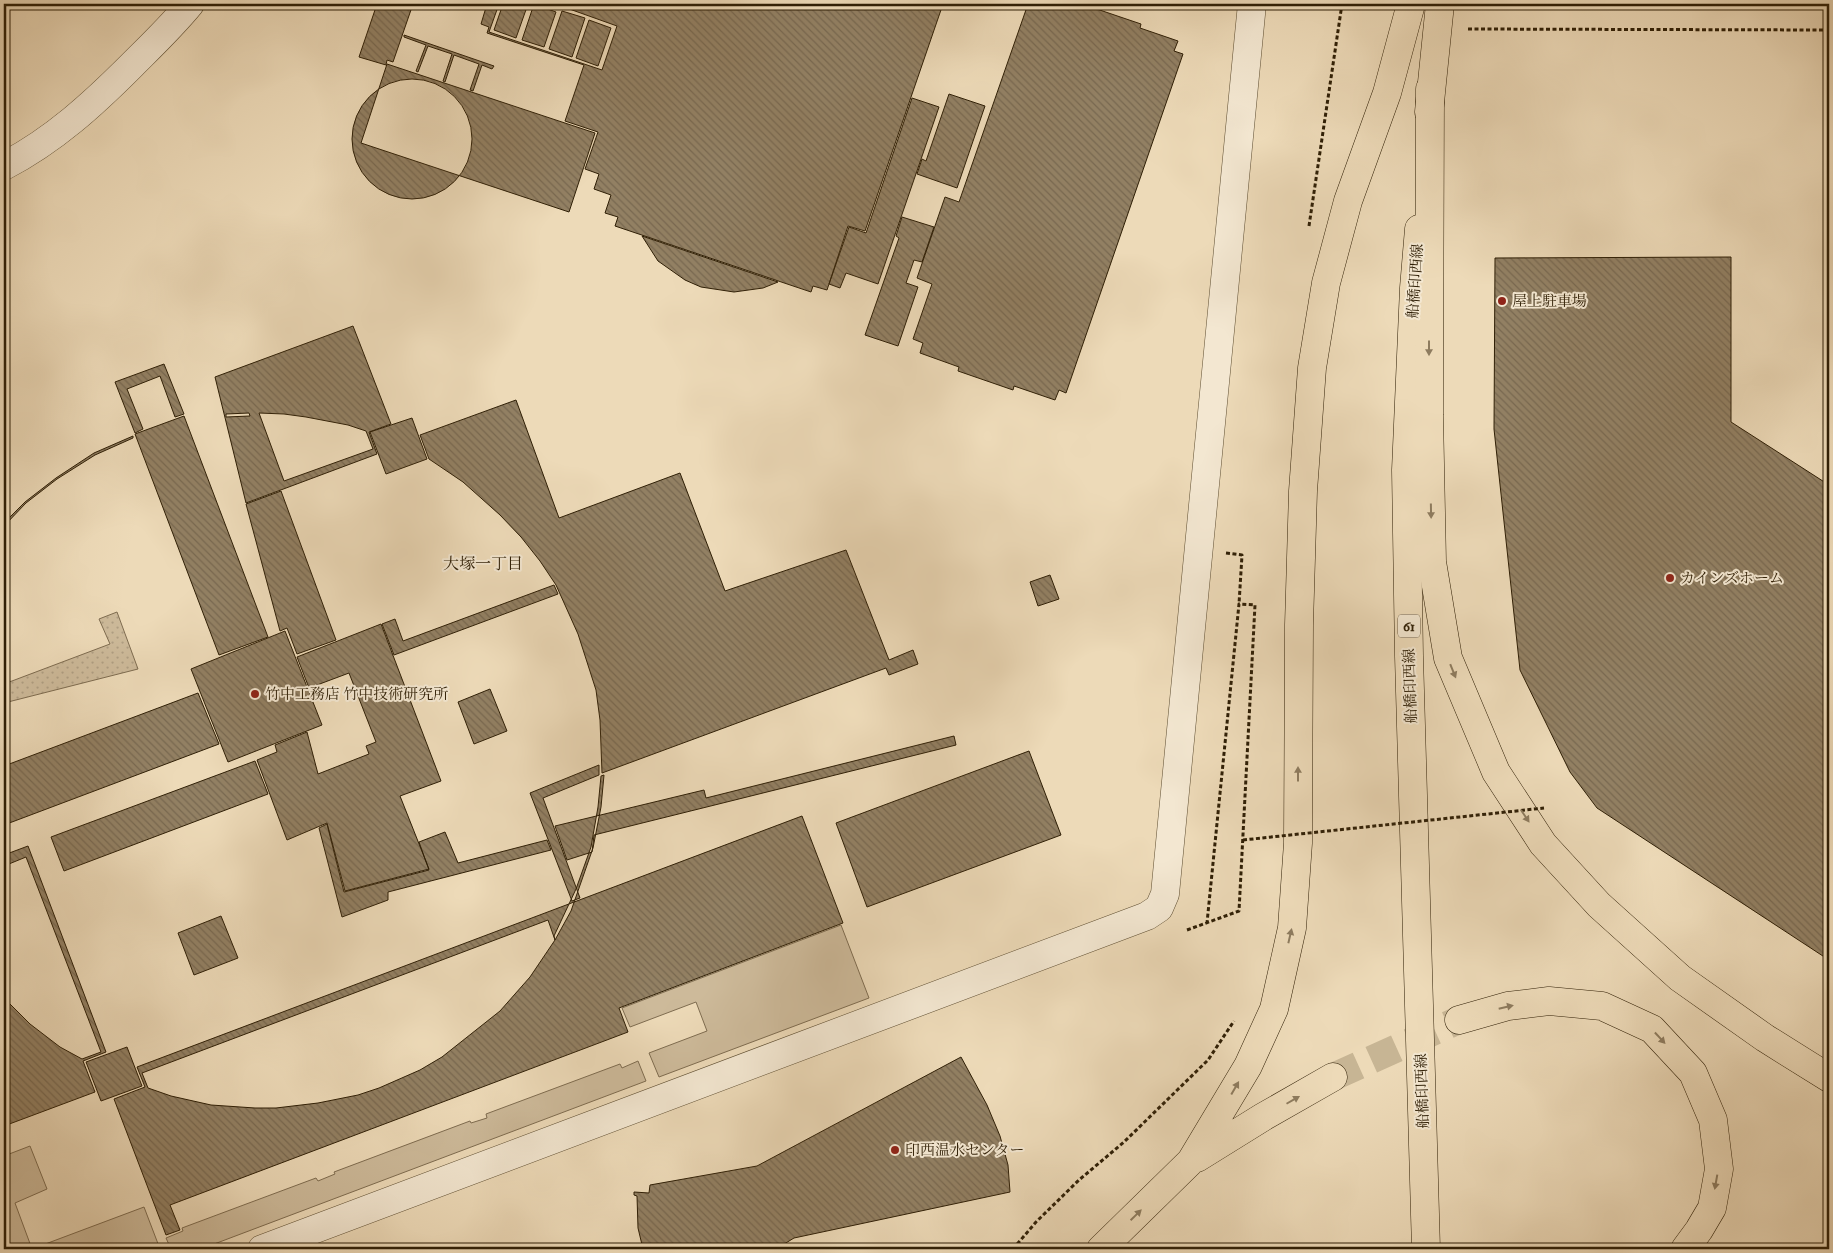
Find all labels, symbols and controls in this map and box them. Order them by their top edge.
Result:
street label: 船橋印西線 [1403,243,1428,319]
place label: 屋上駐車場 [1512,292,1587,311]
marker: 屋上駐車場 [1496,295,1508,307]
one-way arrow [1425,340,1433,356]
one-way arrow [1427,503,1435,519]
district label: 大塚一丁目 [443,554,523,574]
place label: カインズホーム [1680,569,1784,588]
marker: カインズホーム [1664,572,1676,584]
road number: 61 [1398,614,1420,638]
street label: 船橋印西線 [1400,648,1421,724]
one-way arrow [1449,664,1457,679]
place label: 竹中工務店 竹中技術研究所 [265,685,448,704]
marker: 竹中工務店 竹中技術研究所 [249,688,261,700]
one-way arrow [1294,766,1302,782]
one-way arrow [1520,809,1530,822]
one-way arrow [1287,928,1295,944]
one-way arrow [1499,1003,1514,1011]
one-way arrow [1654,1031,1666,1043]
street label: 船橋印西線 [1412,1053,1433,1129]
one-way arrow [1231,1081,1240,1095]
one-way arrow [1286,1096,1300,1104]
place label: 印西温水センター [905,1141,1024,1160]
marker: 印西温水センター [889,1144,901,1156]
one-way arrow [1712,1175,1720,1191]
one-way arrow [1130,1209,1142,1221]

